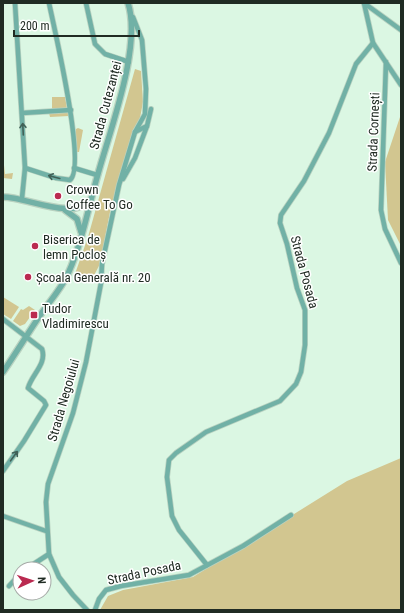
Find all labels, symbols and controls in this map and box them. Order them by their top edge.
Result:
scale bar [14,12,139,38]
text: 200 m [20,19,50,33]
street label: Strada Cutezanței [86,59,125,151]
street label: Strada Cornești [365,92,383,172]
one-way arrow [20,123,27,136]
one-way arrow [47,173,60,180]
place label: Crown Coffee To Go [66,182,133,212]
marker: Crown Coffee To Go [53,191,63,201]
place label: Biserica de lemn Pocloș [43,232,106,263]
street label: Strada Posada [288,234,321,310]
marker: Biserica de lemn Pocloș [30,241,40,251]
place label: Școala Generală nr. 20 [36,270,151,286]
marker: Școala Generală nr. 20 [23,272,33,282]
place label: Tudor Vladimirescu [42,301,109,331]
marker: Tudor Vladimirescu [29,310,39,320]
street label: Strada Negoiului [45,357,82,443]
one-way arrow [10,450,18,461]
street label: Strada Posada [106,557,182,588]
north arrow [12,561,52,601]
text: N [35,577,48,584]

